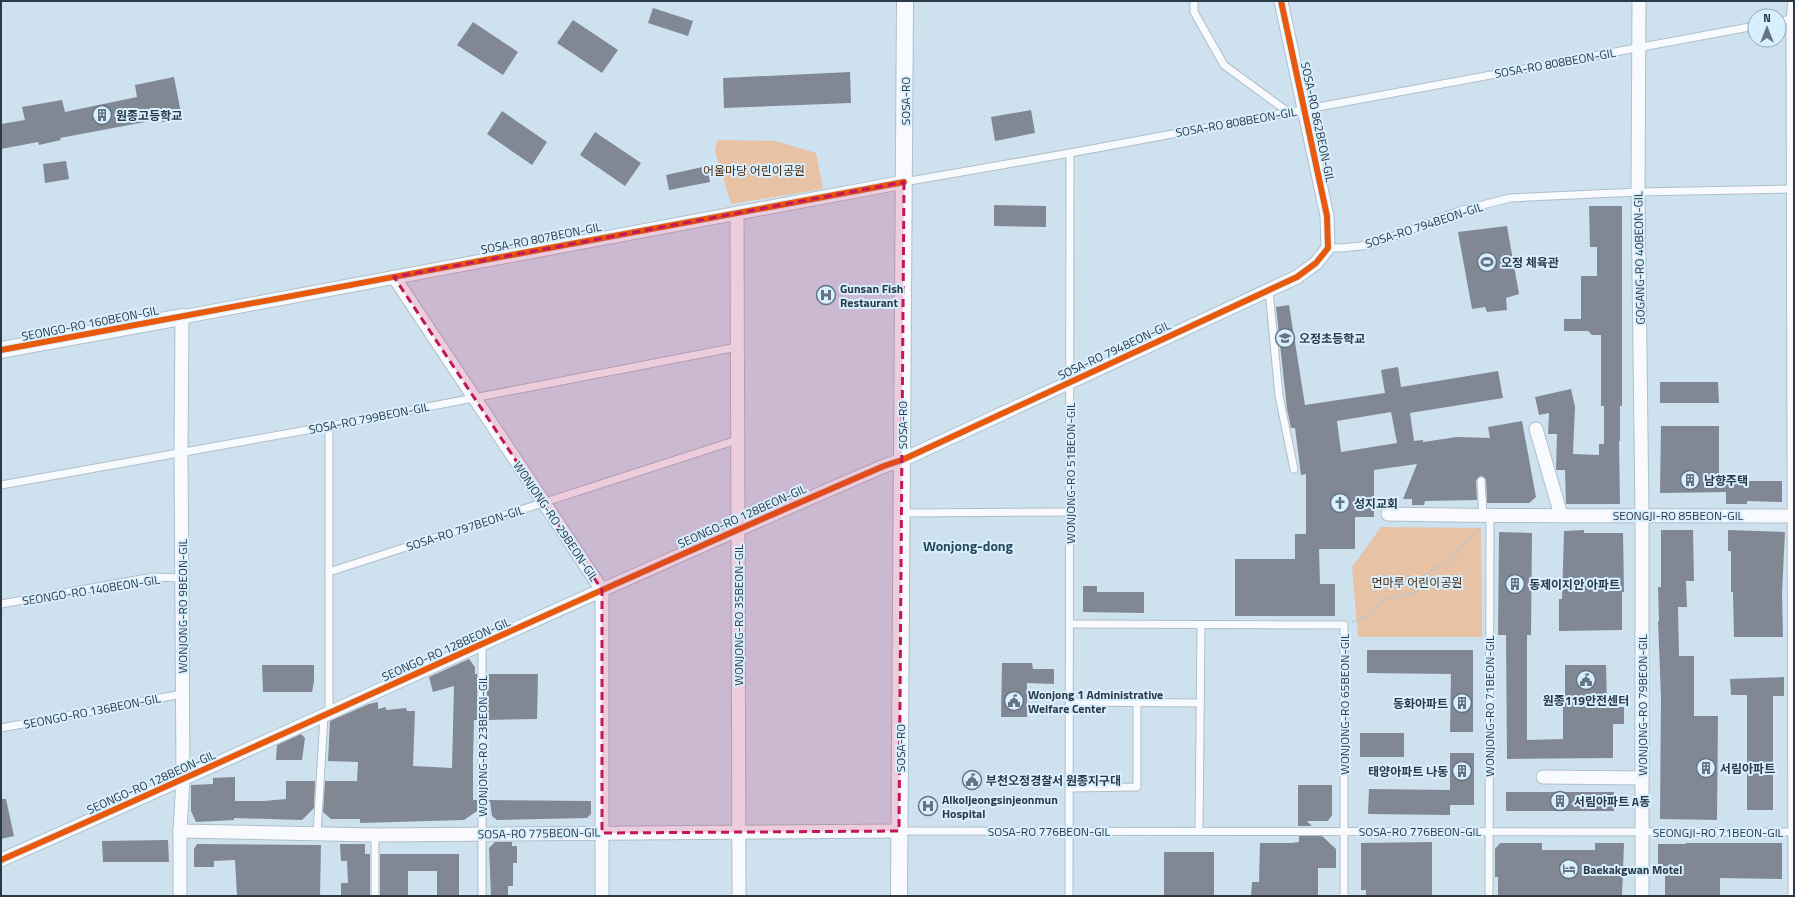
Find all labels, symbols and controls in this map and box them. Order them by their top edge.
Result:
north arrow [1747,8,1787,48]
text: N [1763,10,1771,26]
street label: SOSA-RO 808BEON-GIL [1493,43,1617,83]
street label: SOSA-RO 862BEON-GIL [1296,60,1340,184]
street label: SOSA-RO [896,77,915,125]
street label: SOSA-RO 808BEON-GIL [1174,102,1298,142]
building icon: 원종고등학교 [91,104,113,126]
place label: 원종고등학교 [116,106,182,125]
park label: 어울마당 어린이공원 [703,161,805,180]
street label: GOGANG-RO 40BEON-GIL [1628,191,1650,325]
street label: SOSA-RO 794BEON-GIL [1363,197,1485,253]
street label: SOSA-RO 807BEON-GIL [479,217,603,259]
sports icon: 오정 체육관 [1476,251,1498,273]
place label: 오정 체육관 [1501,253,1559,272]
place label: Gunsan Fish Restaurant [840,279,903,312]
hospital icon: Gunsan Fish Restaurant [815,284,837,306]
street label: SEONGO-RO 160BEON-GIL [20,300,160,346]
street label: SOSA-RO 794BEON-GIL [1054,315,1174,385]
school or university icon: 오정초등학교 [1274,327,1296,349]
place label: 오정초등학교 [1299,329,1365,348]
street label: SOSA-RO 799BEON-GIL [307,397,431,439]
street label: SOSA-RO [893,401,912,449]
street label: WONJONG-RO 51BEON-GIL [1061,402,1080,544]
street label: WONJONG-RO 29BEON-GIL [509,457,604,585]
building icon: 남향주택 [1679,469,1701,491]
place label: 남향주택 [1704,471,1748,490]
street label: SEONGO-RO 128BEON-GIL [675,479,810,553]
church icon: 성지교회 [1329,492,1351,514]
place label: 성지교회 [1354,494,1398,513]
street label: SOSA-RO 797BEON-GIL [404,500,526,556]
street label: SEONGJI-RO 85BEON-GIL [1613,506,1744,525]
district label: Wonjong-dong [923,535,1014,556]
street label: WONJONG-RO 9BEON-GIL [173,538,192,673]
street label: WONJONG-RO 35BEON-GIL [729,544,748,686]
street label: SEONGO-RO 140BEON-GIL [21,570,161,610]
park label: 먼마루 어린이공원 [1372,573,1462,592]
building icon: 동제이지안 아파트 [1504,573,1526,595]
place label: 동제이지안 아파트 [1529,575,1620,594]
street label: SEONGO-RO 128BEON-GIL [379,612,514,686]
street label: WONJONG-RO 65BEON-GIL [1335,633,1354,775]
street label: WONJONG-RO 79BEON-GIL [1633,634,1652,776]
street label: WONJONG-RO 71BEON-GIL [1480,635,1499,777]
public building icon: 원종119안전센터 [1575,669,1597,691]
street label: WONJONG-RO 23BEON-GIL [473,675,492,817]
place label: Wonjong 1 Administrative Welfare Center [1028,685,1163,718]
street label: SEONGO-RO 136BEON-GIL [22,688,162,734]
public building icon: Wonjong 1 Administrative Welfare Center [1003,690,1025,712]
place label: 원종119안전센터 [1543,691,1629,710]
building icon: 동화아파트 [1451,692,1473,714]
place label: 동화아파트 [1393,694,1448,713]
street label: SOSA-RO [891,724,910,772]
street label: SEONGO-RO 128BEON-GIL [84,745,219,819]
building icon: 서림아파트 [1695,757,1717,779]
place label: 서림아파트 [1720,759,1775,778]
building icon: 태양아파트 나동 [1451,760,1473,782]
place label: 태양아파트 나동 [1368,762,1448,781]
public building icon: 부천오정경찰서 원종지구대 [961,769,983,791]
place label: 부천오정경찰서 원종지구대 [986,771,1121,790]
place label: Alkoljeongsinjeonmun Hospital [942,790,1058,823]
building icon: 서림아파트 A동 [1549,790,1571,812]
place label: 서림아파트 A동 [1574,792,1650,811]
hospital icon: Alkoljeongsinjeonmun Hospital [917,795,939,817]
street label: SOSA-RO 775BEON-GIL [478,822,601,844]
street label: SOSA-RO 776BEON-GIL [988,822,1111,841]
street label: SOSA-RO 776BEON-GIL [1359,822,1482,841]
street label: SEONGJI-RO 71BEON-GIL [1653,823,1784,842]
hotel icon: Baekakgwan Motel [1558,858,1580,880]
place label: Baekakgwan Motel [1583,860,1682,879]

